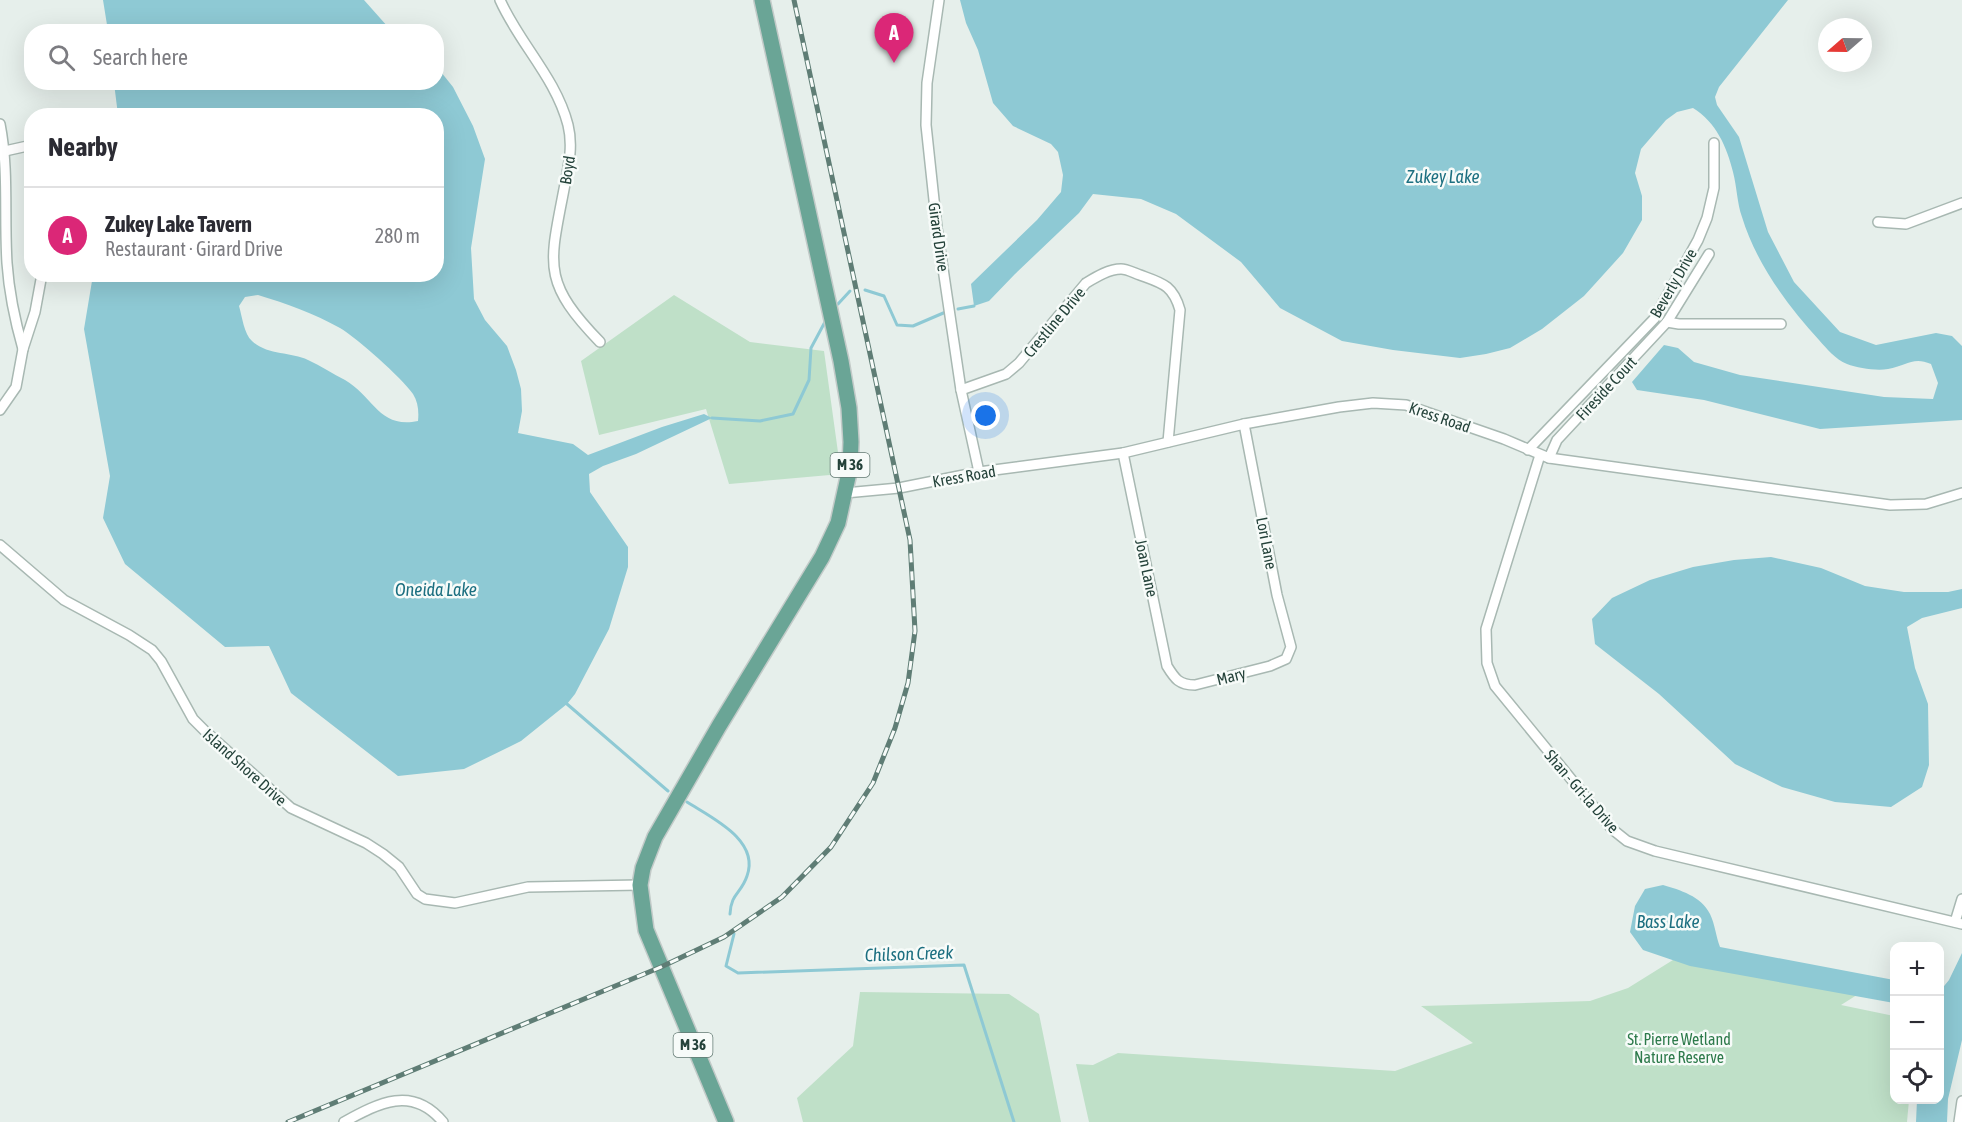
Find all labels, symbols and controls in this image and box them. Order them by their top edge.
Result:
pin: A [874,14,914,63]
north arrow [1818,18,1872,72]
search box [24,24,444,90]
icon: search [45,41,78,74]
text: Search here [93,44,188,70]
text: Nearby [48,132,118,162]
street label: Boyd [556,154,579,186]
water label: Zukey Lake [1406,166,1480,187]
street label: Girard Drive [925,201,953,273]
text: Zukey Lake Tavern [105,211,252,237]
text: A [63,224,72,247]
text: 280 m [375,224,420,247]
text: Restaurant · Girard Drive [105,237,283,260]
street label: Beverly Drive [1646,245,1701,321]
street label: Crestline Drive [1020,283,1088,361]
street label: Fireside Court [1572,352,1640,423]
street label: Kress Road [1407,398,1473,436]
your location [971,401,1000,430]
road number: M 36 [830,453,870,477]
street label: Kress Road [931,462,997,490]
street label: Lori Lane [1253,515,1281,571]
street label: Joan Lane [1132,537,1162,599]
water label: Oneida Lake [395,579,477,600]
street label: Mary [1215,664,1248,689]
street label: Island Shore Drive [200,725,290,809]
street label: Shan - Gri-la Drive [1541,746,1623,836]
water label: Bass Lake [1636,911,1700,932]
water label: Chilson Creek [864,941,955,966]
map controls [1890,942,1944,1104]
button: + [1890,942,1944,996]
button: − [1890,996,1944,1050]
park label: St. Pierre Wetland Nature Reserve [1627,1030,1731,1066]
road number: M 36 [674,1033,712,1057]
button: locate [1890,1050,1944,1104]

